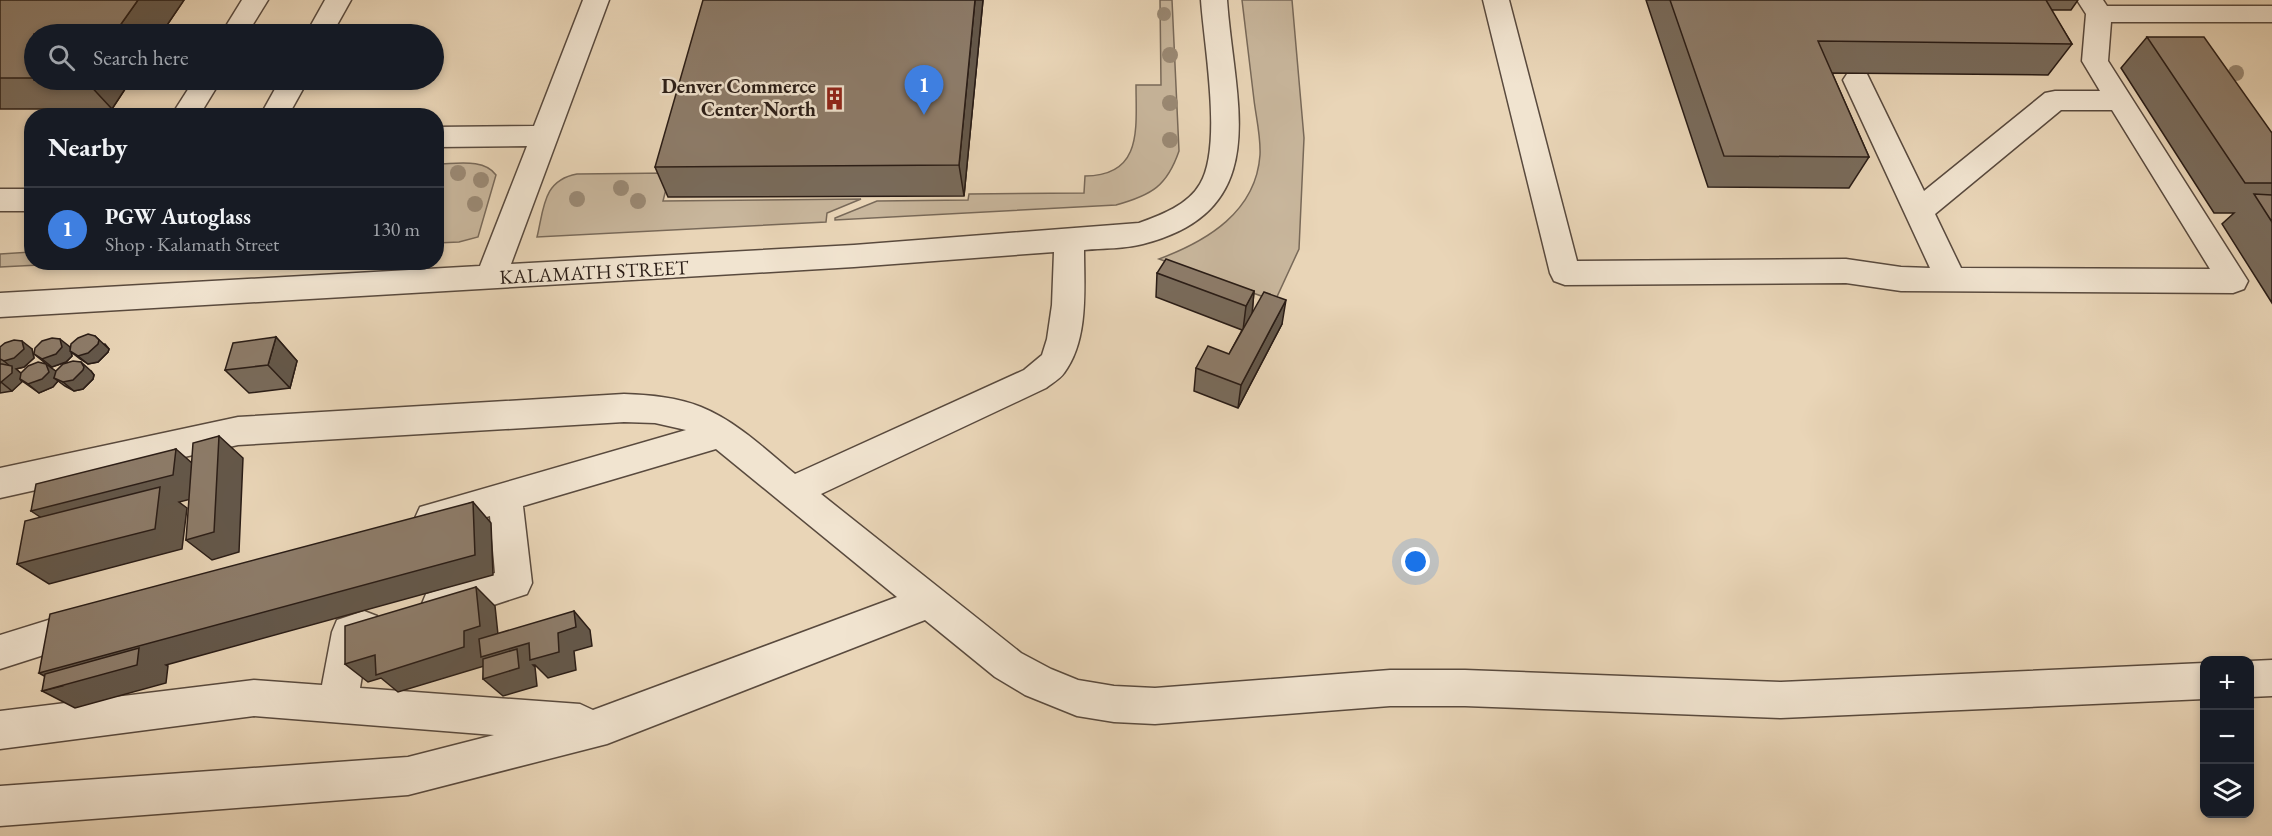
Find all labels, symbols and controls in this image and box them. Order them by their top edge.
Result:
search box [24,24,444,90]
icon: search [45,41,78,74]
text: Search here [93,43,188,72]
pin: 1 [904,66,944,115]
place label: Denver Commerce Center North [661,73,816,122]
building icon: Denver Commerce Center North [821,85,847,111]
text: Nearby [48,130,128,164]
text: PGW Autoglass [105,202,251,231]
text: 1 [62,216,73,242]
text: 130 m [372,216,420,242]
text: Shop · Kalamath Street [105,231,279,257]
street label: KALAMATH STREET [499,254,690,290]
your location [1401,547,1430,576]
map controls [2200,656,2254,818]
button: + [2200,656,2254,710]
button: − [2200,710,2254,764]
button: layers [2200,764,2254,818]

